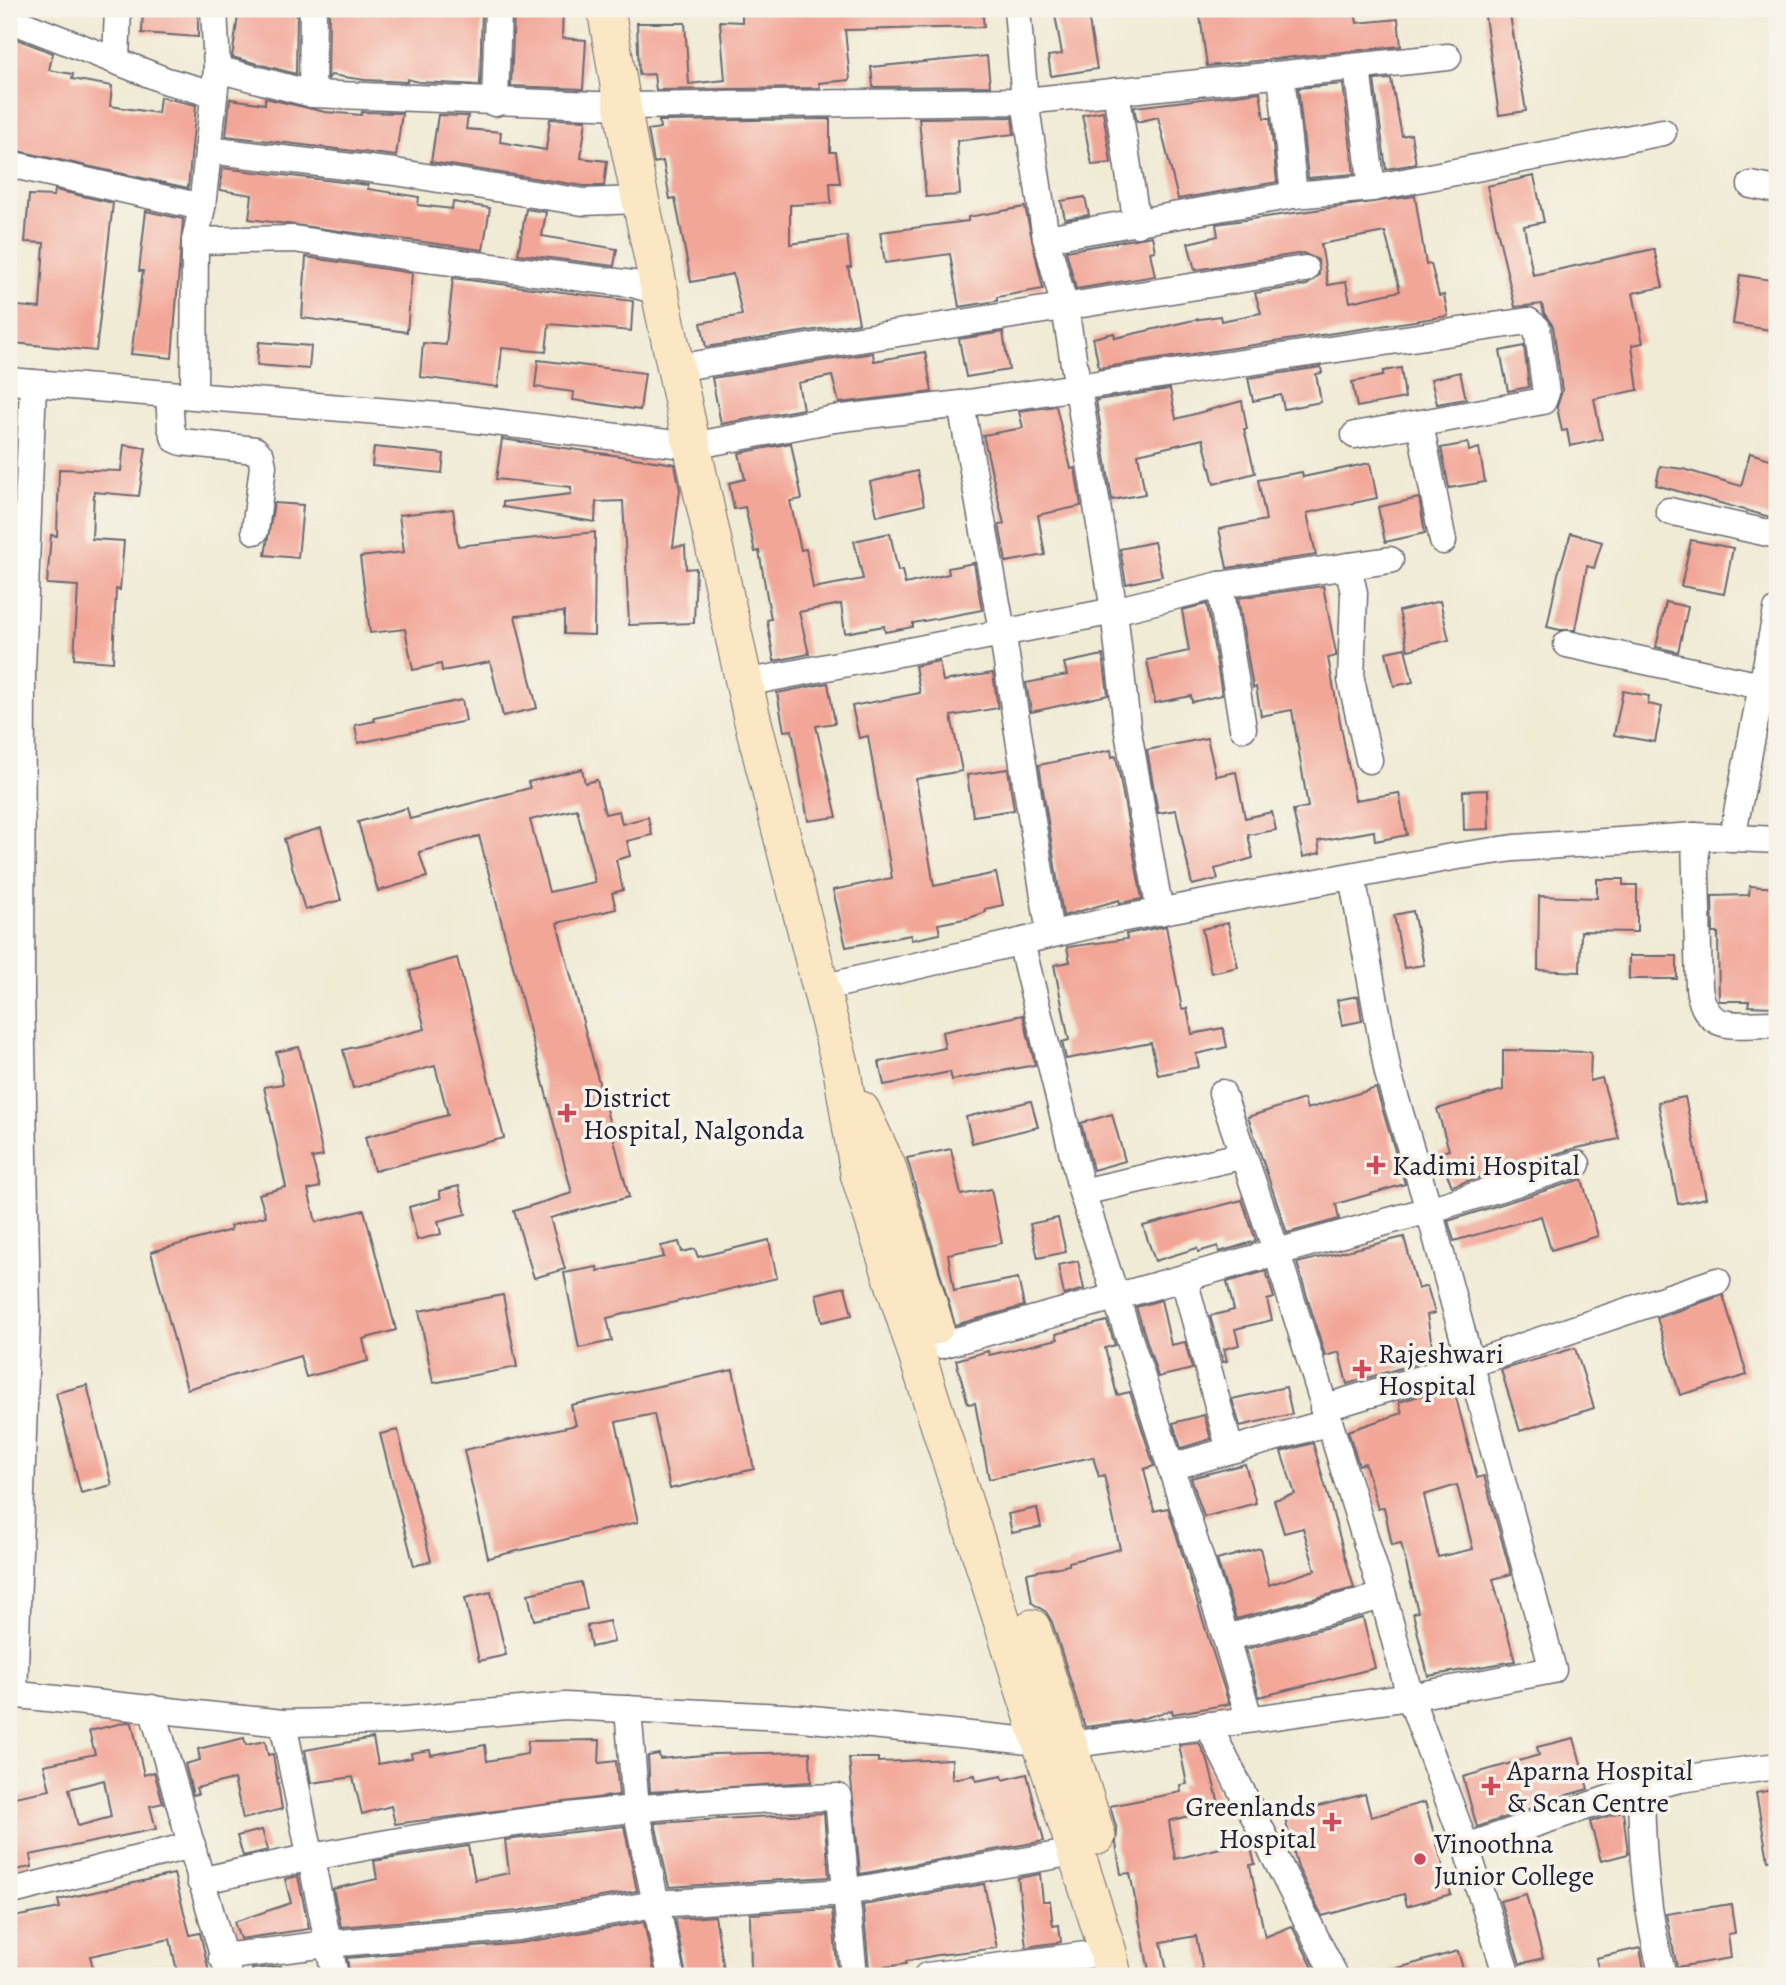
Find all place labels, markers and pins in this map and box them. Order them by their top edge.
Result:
place label: District Hospital, Nalgonda [583,1079,805,1149]
marker: District Hospital, Nalgonda [557,1103,577,1123]
place label: Kadimi Hospital [1392,1147,1580,1185]
marker: Kadimi Hospital [1366,1155,1386,1175]
place label: Rajeshwari Hospital [1378,1335,1504,1405]
marker: Rajeshwari Hospital [1352,1359,1372,1379]
place label: Aparna Hospital & Scan Centre [1506,1752,1693,1822]
marker: Aparna Hospital & Scan Centre [1481,1776,1501,1796]
place label: Greenlands Hospital [1185,1788,1316,1858]
marker: Greenlands Hospital [1322,1812,1342,1832]
place label: Vinoothna Junior College [1433,1825,1594,1895]
marker: Vinoothna Junior College [1412,1851,1428,1867]

